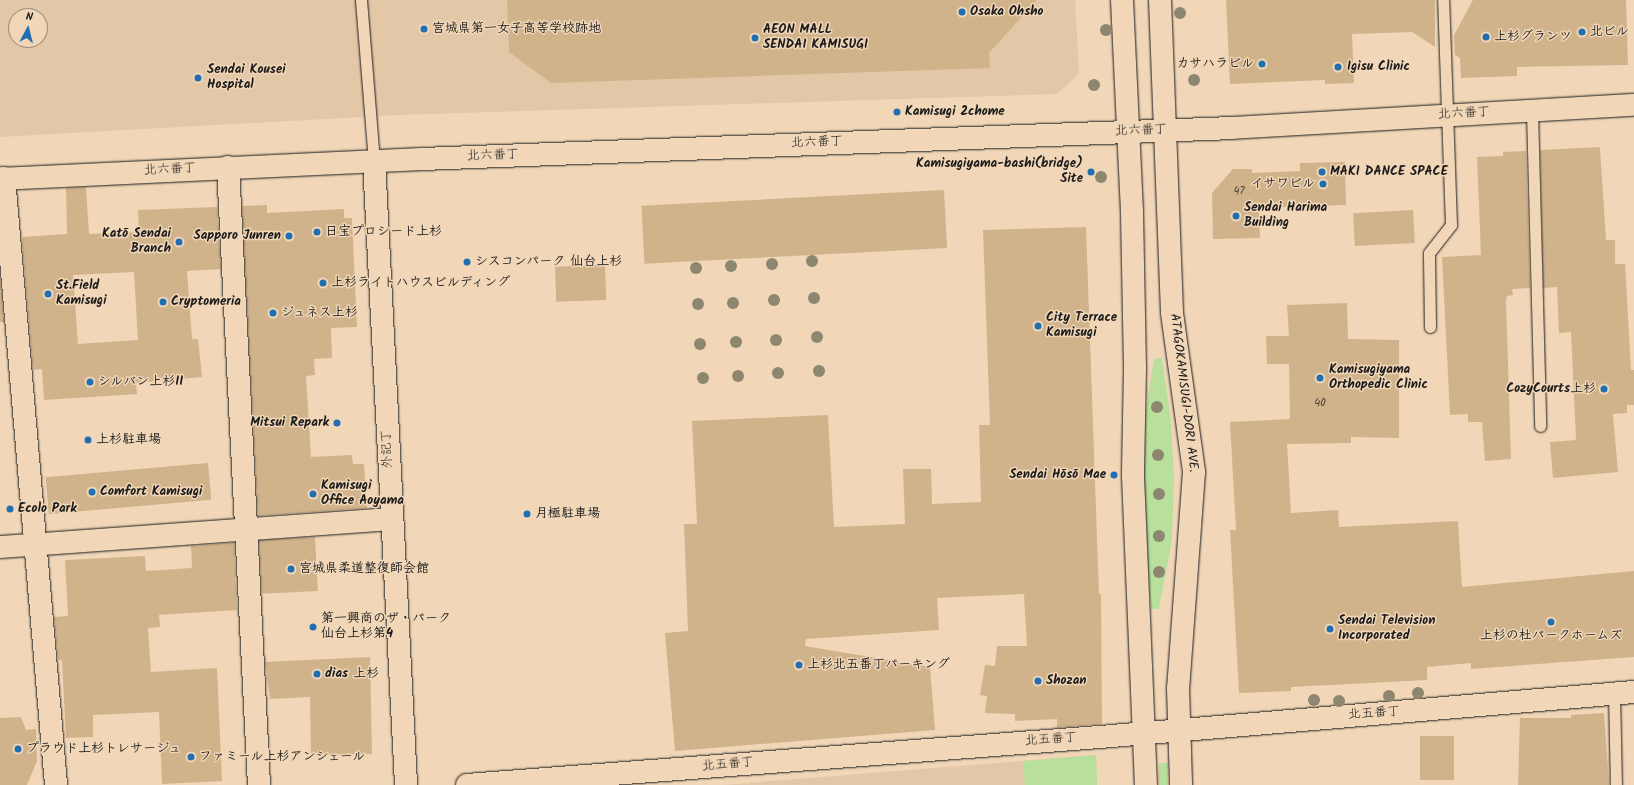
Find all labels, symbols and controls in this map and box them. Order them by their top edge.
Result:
place label: Osaka Ohsho [970,4,1043,20]
marker: Osaka Ohsho [957,7,967,17]
north arrow [8,8,48,48]
text: N [25,8,34,26]
place label: 宮城県第一女子高等学校跡地 [432,21,601,37]
place label: AEON MALL SENDAI KAMISUGI [763,23,868,54]
marker: 宮城県第一女子高等学校跡地 [419,24,429,34]
place label: 北ビル [1590,24,1629,40]
marker: 北ビル [1577,27,1587,37]
place label: 上杉グランツ [1494,29,1572,45]
marker: 上杉グランツ [1481,32,1491,42]
marker: AEON MALL SENDAI KAMISUGI [750,33,760,43]
place label: カサハラビル [1176,56,1254,72]
marker: カサハラビル [1257,59,1267,69]
place label: Igisu Clinic [1347,59,1410,75]
marker: Igisu Clinic [1332,61,1344,73]
place label: Sendai Kousei Hospital [207,63,286,94]
marker: Sendai Kousei Hospital [192,72,204,84]
place label: Kamisugi 2chome [905,104,1005,120]
street label: 北六番丁 [1438,105,1490,123]
marker: Kamisugi 2chome [892,107,902,117]
street label: 北六番丁 [1115,122,1167,140]
street label: 北六番丁 [791,134,843,152]
street label: 北六番丁 [467,147,519,165]
place label: Kamisugiyama-bashi(bridge) Site [916,157,1083,188]
street label: 北六番丁 [144,161,196,179]
place label: MAKI DANCE SPACE [1330,164,1448,180]
marker: Kamisugiyama-bashi(bridge) Site [1086,167,1096,177]
marker: MAKI DANCE SPACE [1317,167,1327,177]
place label: イサワビル [1250,176,1315,192]
marker: イサワビル [1318,179,1328,189]
house number: 47 [1233,184,1245,198]
place label: Sendai Harima Building [1244,201,1327,232]
marker: Sendai Harima Building [1231,211,1241,221]
place label: 日宝プロシード上杉 [325,224,442,240]
place label: Katō Sendai Branch [102,227,171,258]
marker: 日宝プロシード上杉 [312,227,322,237]
place label: Sapporo Junren [194,228,281,244]
marker: Sapporo Junren [284,231,294,241]
marker: Katō Sendai Branch [174,237,184,247]
place label: シスコンパーク 仙台上杉 [475,254,623,270]
marker: シスコンパーク 仙台上杉 [462,257,472,267]
place label: 上杉ライトハウスビルディング [331,275,513,291]
marker: 上杉ライトハウスビルディング [318,278,328,288]
place label: St.Field Kamisugi [56,279,107,310]
marker: St.Field Kamisugi [43,289,53,299]
place label: Cryptomeria [171,294,241,310]
marker: Cryptomeria [158,297,168,307]
place label: ジュネス上杉 [281,305,359,321]
marker: ジュネス上杉 [268,308,278,318]
place label: City Terrace Kamisugi [1046,311,1117,342]
street label: ATAGOKAMISUGI-DORI AVE. [1166,313,1200,473]
marker: City Terrace Kamisugi [1033,321,1043,331]
place label: Kamisugiyama Orthopedic Clinic [1329,363,1428,394]
marker: Kamisugiyama Orthopedic Clinic [1314,372,1326,384]
place label: シルバン上杉II [98,374,184,390]
marker: シルバン上杉II [85,377,95,387]
place label: CozyCourts上杉 [1506,381,1596,397]
marker: CozyCourts上杉 [1599,384,1609,394]
house number: 40 [1314,396,1326,410]
place label: Mitsui Repark [250,415,329,431]
marker: Mitsui Repark [332,418,342,428]
street label: 外記丁 [379,429,397,469]
place label: 上杉駐車場 [96,432,161,448]
marker: 上杉駐車場 [83,435,93,445]
place label: Sendai Hōsō Mae [1009,467,1106,483]
marker: Sendai Hōsō Mae [1109,470,1119,480]
place label: Kamisugi Office Aoyama [321,479,404,510]
place label: Comfort Kamisugi [100,484,202,500]
marker: Comfort Kamisugi [87,487,97,497]
marker: Kamisugi Office Aoyama [308,489,318,499]
place label: Ecolo Park [18,501,77,517]
marker: Ecolo Park [5,504,15,514]
place label: 月極駐車場 [535,506,600,522]
marker: 月極駐車場 [522,509,532,519]
place label: 宮城県柔道整復師会館 [299,561,429,577]
marker: 宮城県柔道整復師会館 [286,564,296,574]
place label: 第一興商のザ・パーク 仙台上杉第4 [321,612,451,643]
place label: Sendai Television Incorporated [1338,614,1435,645]
marker: 上杉の杜パークホームズ [1546,617,1556,627]
marker: 第一興商のザ・パーク 仙台上杉第4 [308,622,318,632]
marker: Sendai Television Incorporated [1325,624,1335,634]
place label: 上杉の杜パークホームズ [1480,628,1622,644]
place label: 上杉北五番丁パーキング [807,657,950,673]
marker: 上杉北五番丁パーキング [794,660,804,670]
place label: dias 上杉 [325,666,379,682]
marker: dias 上杉 [312,669,322,679]
place label: Shozan [1046,673,1086,689]
marker: Shozan [1033,676,1043,686]
street label: 北五番丁 [1348,704,1400,724]
street label: 北五番丁 [1025,730,1077,750]
place label: プラウド上杉トレサージュ [26,741,182,757]
marker: プラウド上杉トレサージュ [13,744,23,754]
place label: ファミール上杉アンシェール [199,749,367,765]
marker: ファミール上杉アンシェール [186,752,196,762]
street label: 北五番丁 [701,755,755,775]

